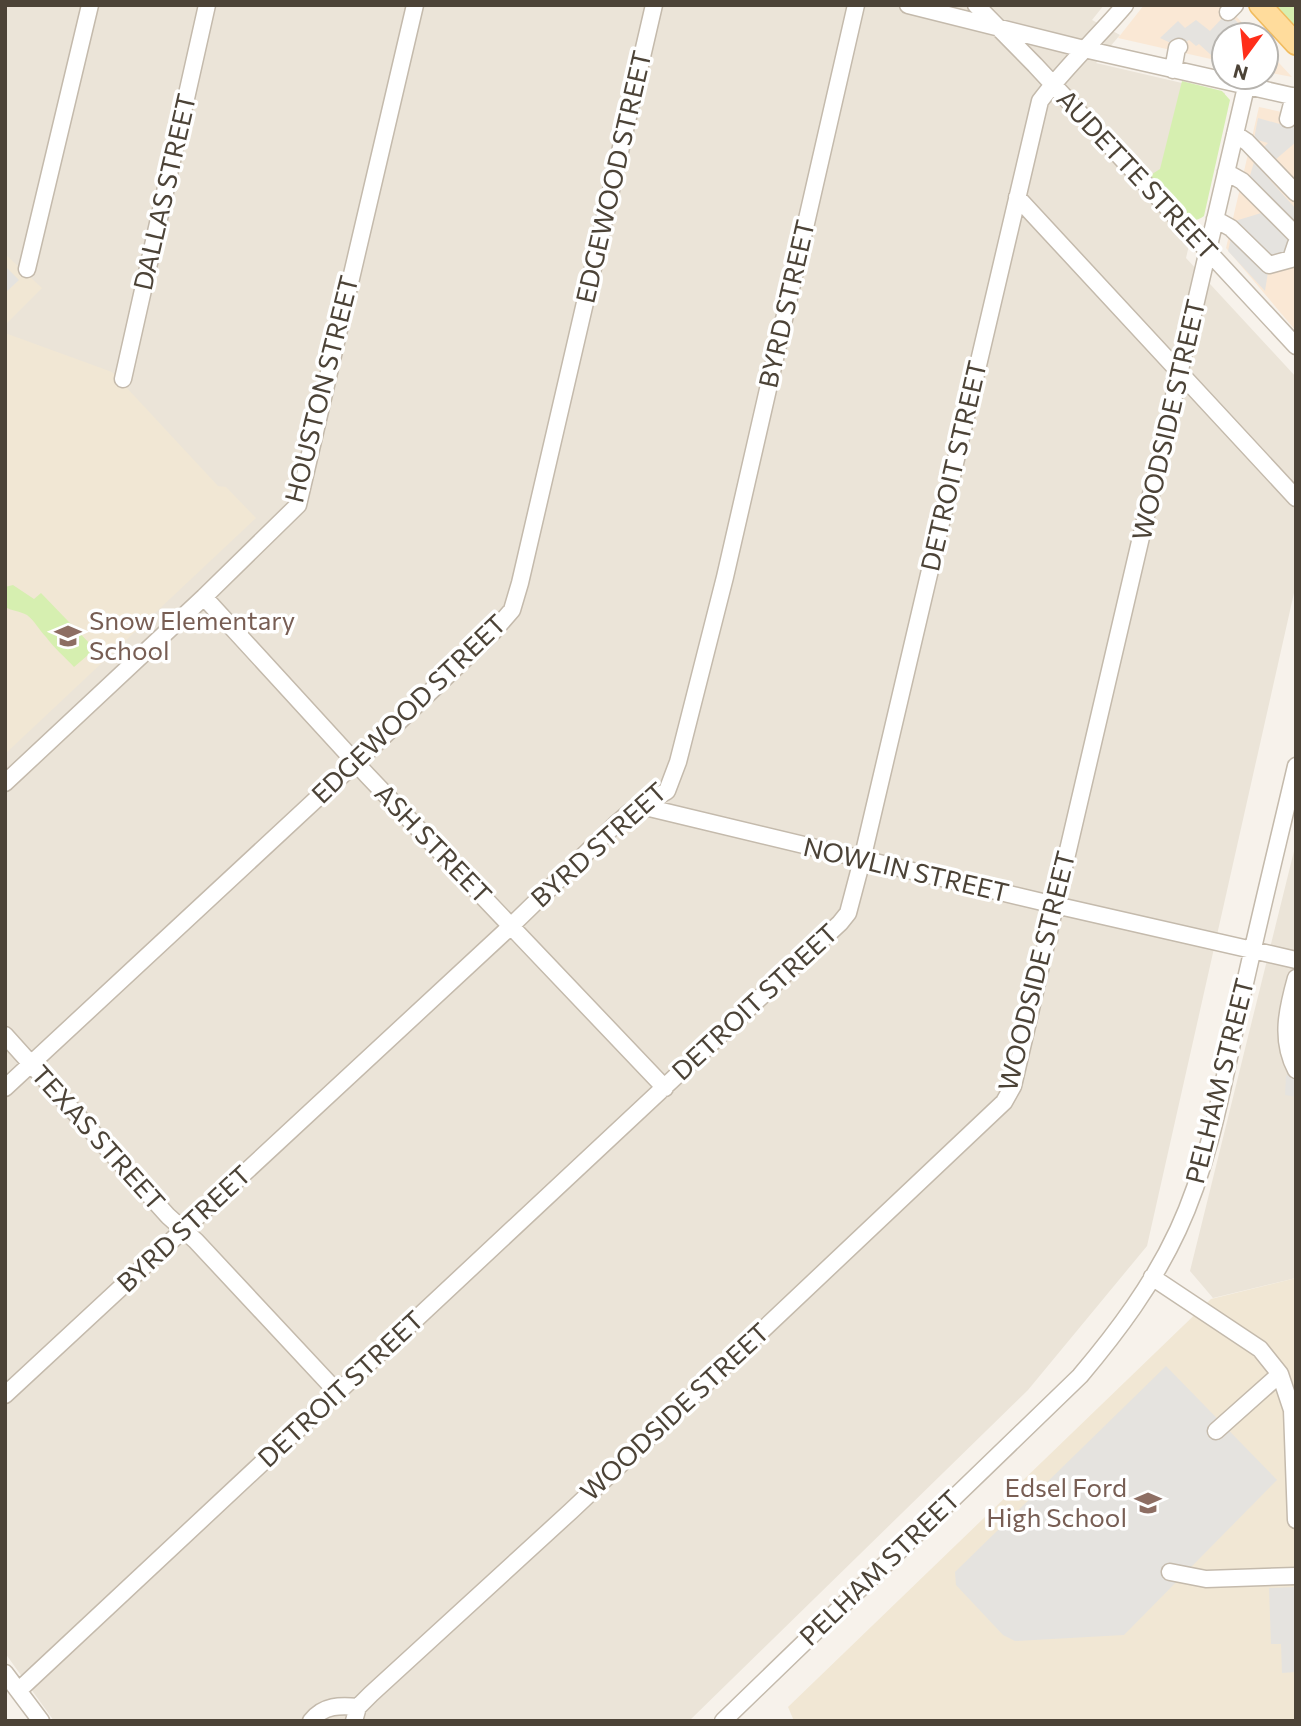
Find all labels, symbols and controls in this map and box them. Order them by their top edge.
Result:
north arrow [1210,21,1280,91]
street label: EDGEWOOD STREET [568,47,657,306]
text: N [1231,60,1250,86]
street label: AUDETTE STREET [1051,83,1225,265]
street label: DALLAS STREET [126,90,201,293]
street label: BYRD STREET [751,217,820,391]
street label: HOUSTON STREET [277,272,364,505]
street label: WOODSIDE STREET [1125,296,1210,543]
street label: DETROIT STREET [913,357,992,574]
place label: Snow Elementary School [89,604,295,665]
street label: EDGEWOOD STREET [304,607,512,809]
school or university icon: Snow Elementary School [53,621,83,651]
street label: BYRD STREET [524,775,672,913]
street label: ASH STREET [369,777,499,909]
street label: NOWLIN STREET [801,830,1012,907]
street label: WOODSIDE STREET [991,847,1080,1094]
street label: DETROIT STREET [665,916,843,1086]
street label: PELHAM STREET [1178,975,1259,1186]
street label: TEXAS STREET [26,1058,172,1216]
street label: BYRD STREET [110,1158,256,1298]
street label: DETROIT STREET [251,1303,429,1473]
street label: WOODSIDE STREET [573,1316,775,1506]
place label: Edsel Ford High School [986,1471,1127,1532]
street label: PELHAM STREET [792,1483,965,1651]
school or university icon: Edsel Ford High School [1133,1488,1163,1518]

